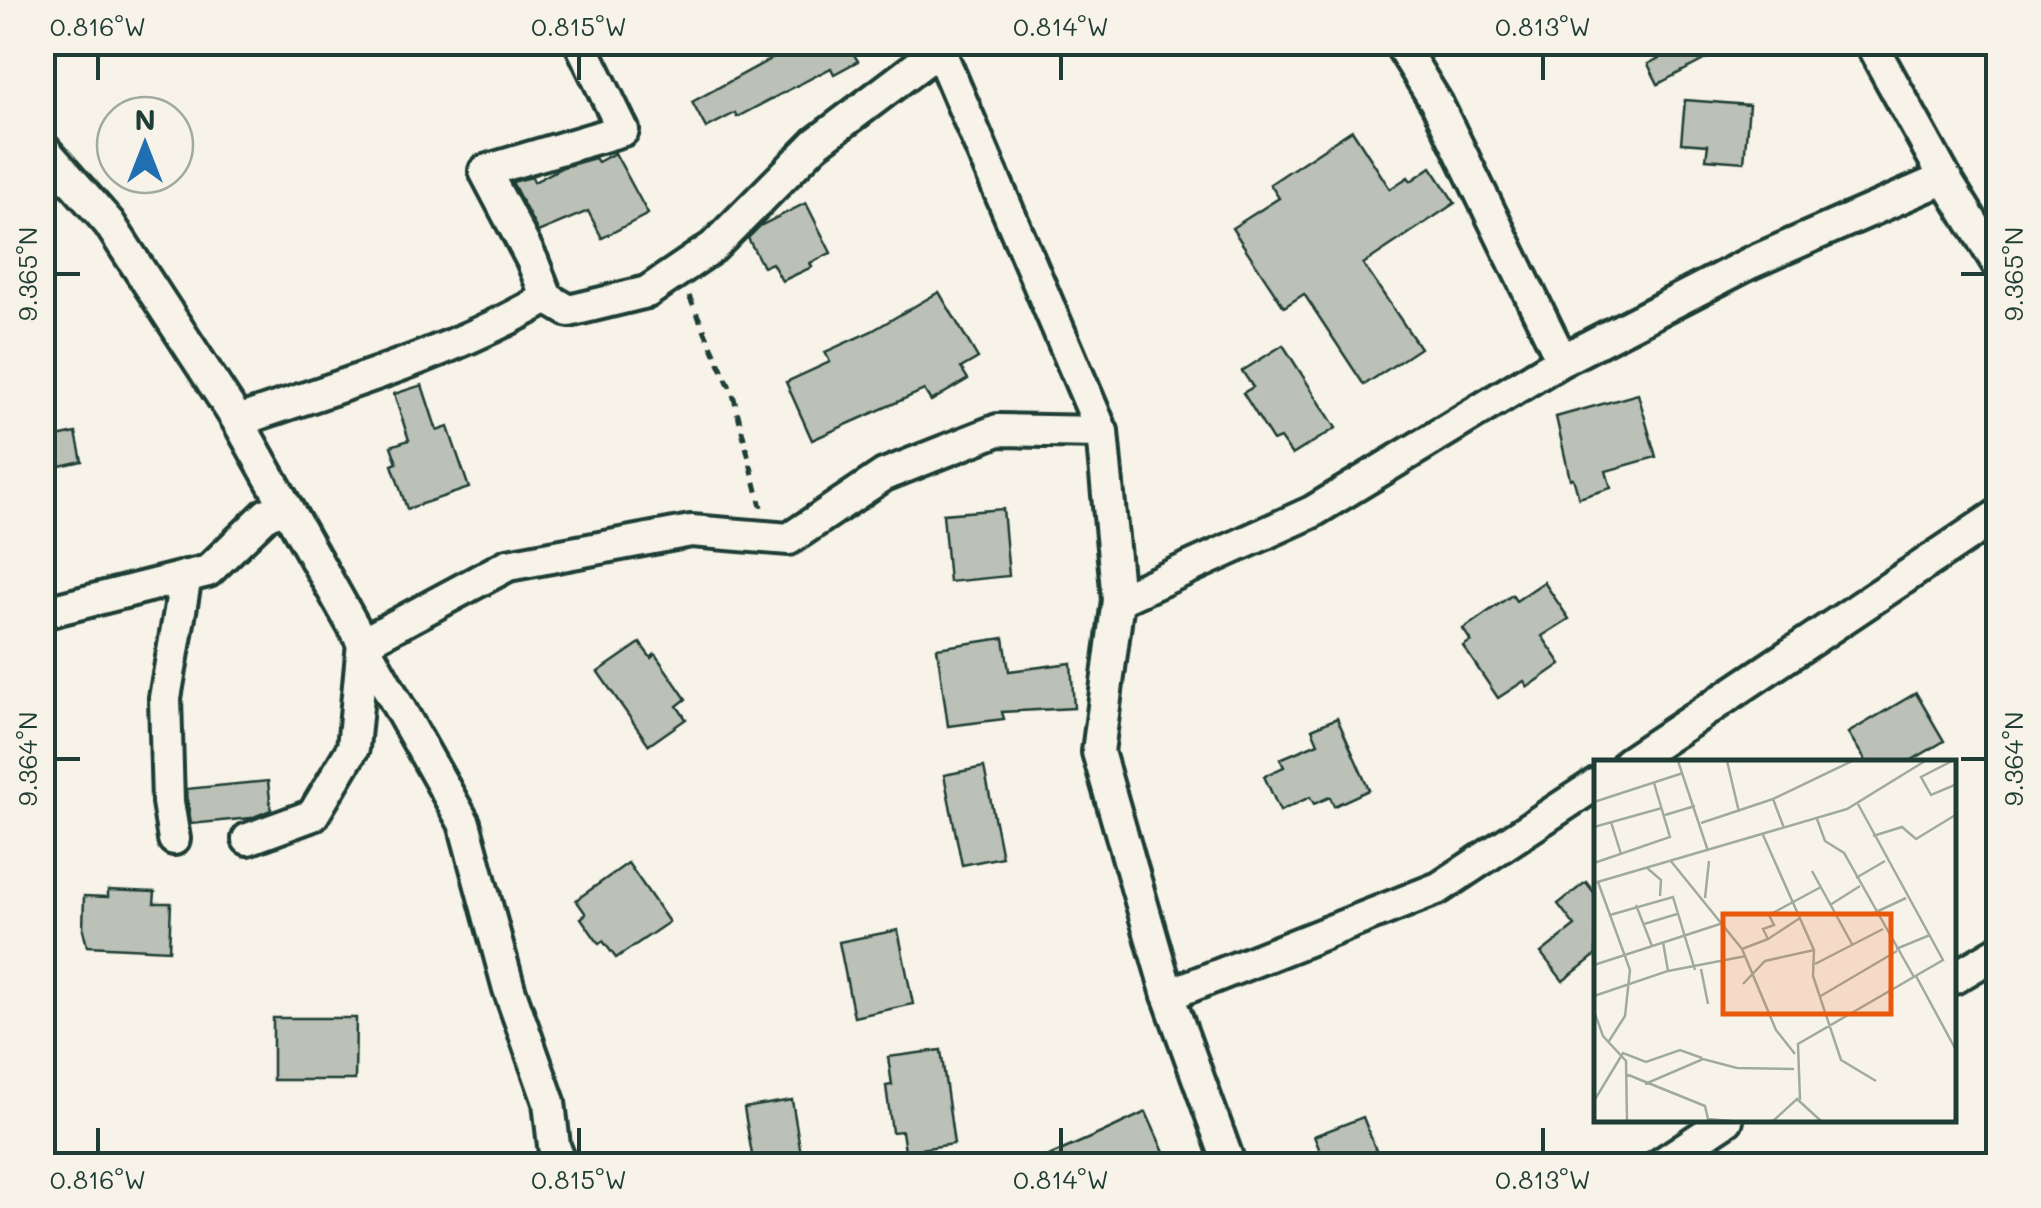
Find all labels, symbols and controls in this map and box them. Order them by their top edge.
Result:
text: 0.816°W [50,10,146,42]
text: 0.815°W [531,10,627,42]
text: 0.814°W [1013,10,1109,42]
text: 0.813°W [1495,10,1591,42]
north arrow [95,95,195,195]
text: N [134,101,156,137]
text: 9.365°N [11,227,43,321]
text: 9.365°N [1997,227,2029,321]
text: 9.364°N [11,712,43,806]
text: 9.364°N [1997,712,2029,806]
inset map [1594,760,1956,1123]
text: 0.816°W [50,1163,146,1195]
text: 0.815°W [531,1163,627,1195]
text: 0.814°W [1013,1163,1109,1195]
text: 0.813°W [1495,1163,1591,1195]

